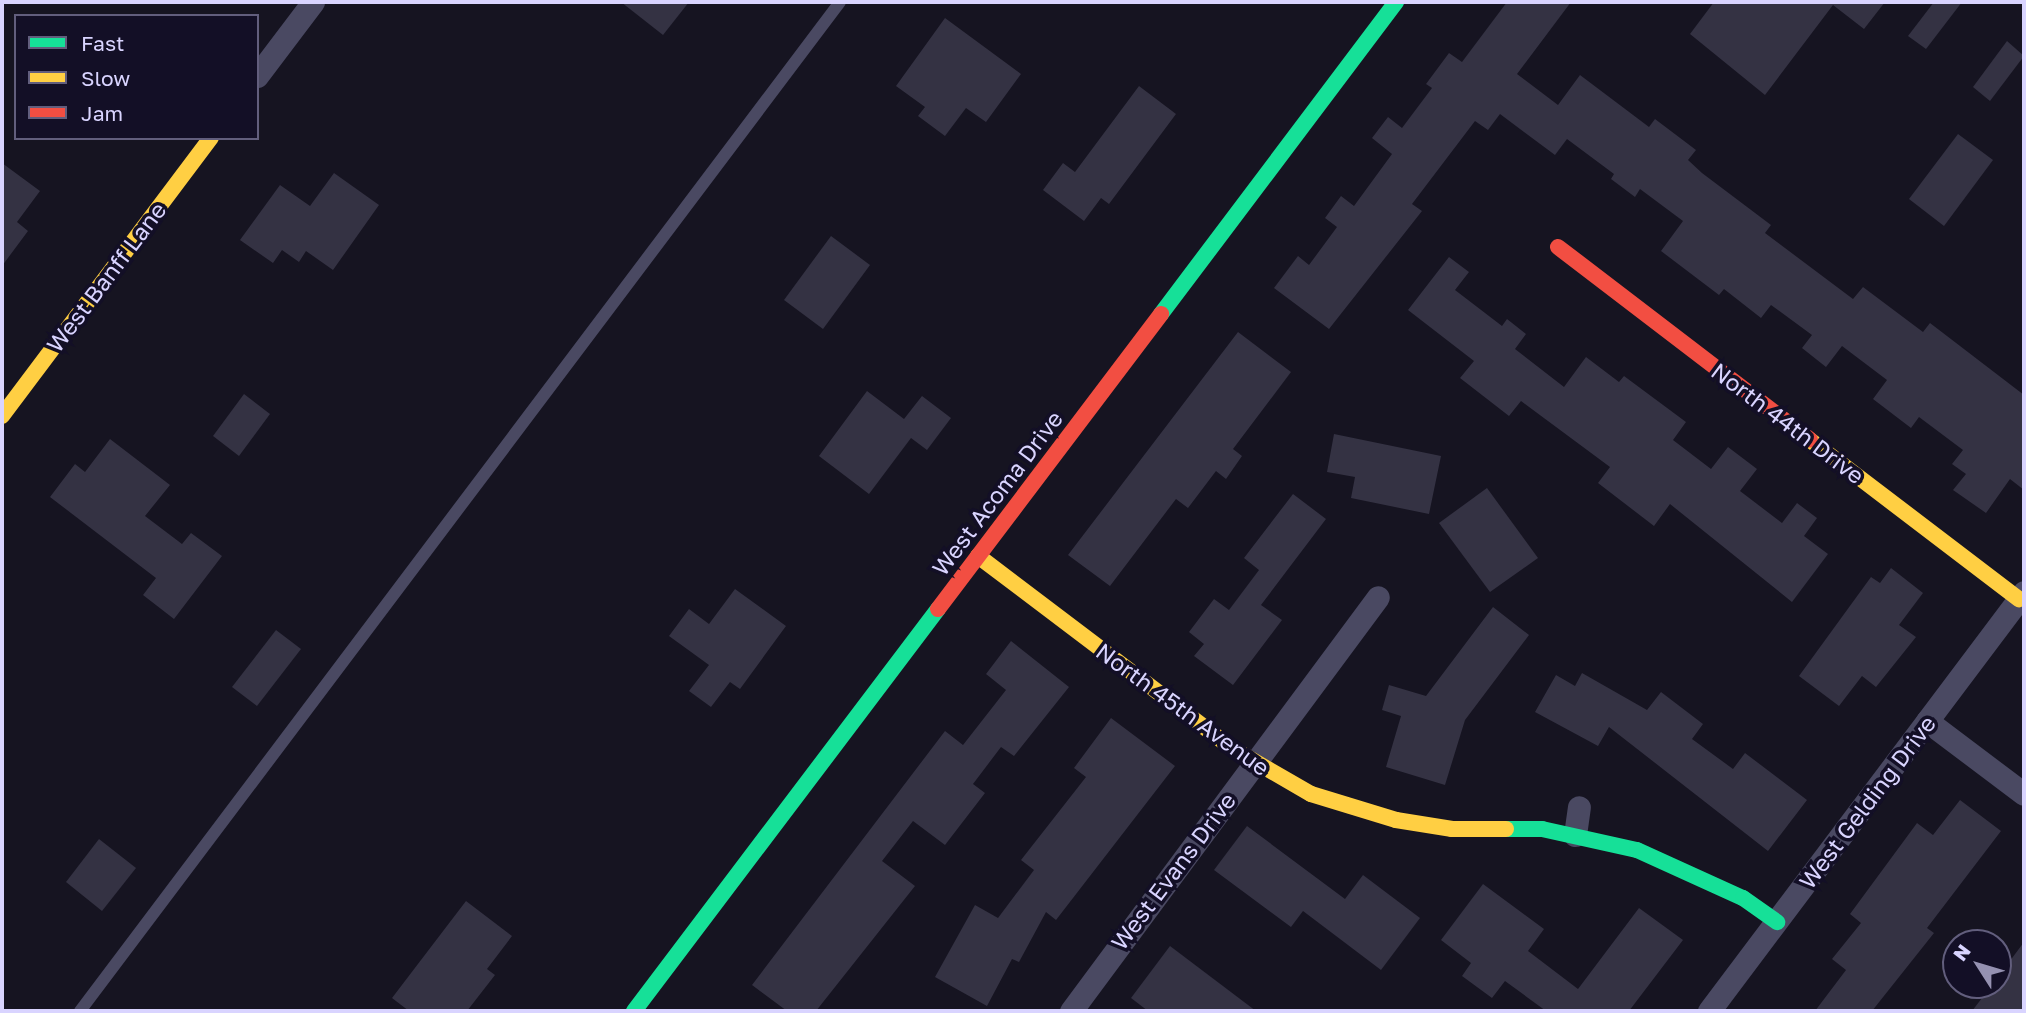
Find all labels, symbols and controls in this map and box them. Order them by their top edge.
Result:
legend [14,14,259,140]
text: Fast [81,30,124,56]
text: Slow [81,65,130,91]
text: Jam [81,100,123,126]
street label: West Banff Lane [41,197,171,357]
street label: North 44th Drive [1706,357,1870,489]
street label: West Acoma Drive [926,405,1068,581]
street label: North 45th Avenue [1091,637,1275,781]
street label: West Gelding Drive [1793,710,1941,894]
street label: West Evans Drive [1105,787,1241,955]
north arrow [1942,929,2012,999]
text: N [1948,940,1975,965]

